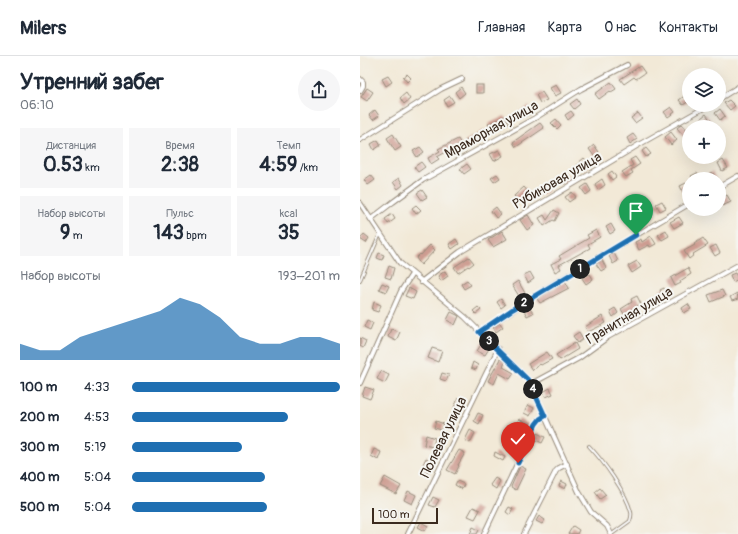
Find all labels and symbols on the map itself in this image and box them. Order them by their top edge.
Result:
street label: Мраморная улица [441,97,541,162]
street label: Рубиновая улица [510,148,605,213]
pin [619,194,653,235]
pin: 1 [570,259,590,279]
street label: Гранитная улица [583,283,676,348]
pin: 2 [514,293,534,313]
pin: 3 [479,331,499,351]
pin: 4 [523,379,543,399]
street label: Полевая улица [417,394,470,481]
pin [501,422,535,463]
scale bar [372,506,438,525]

